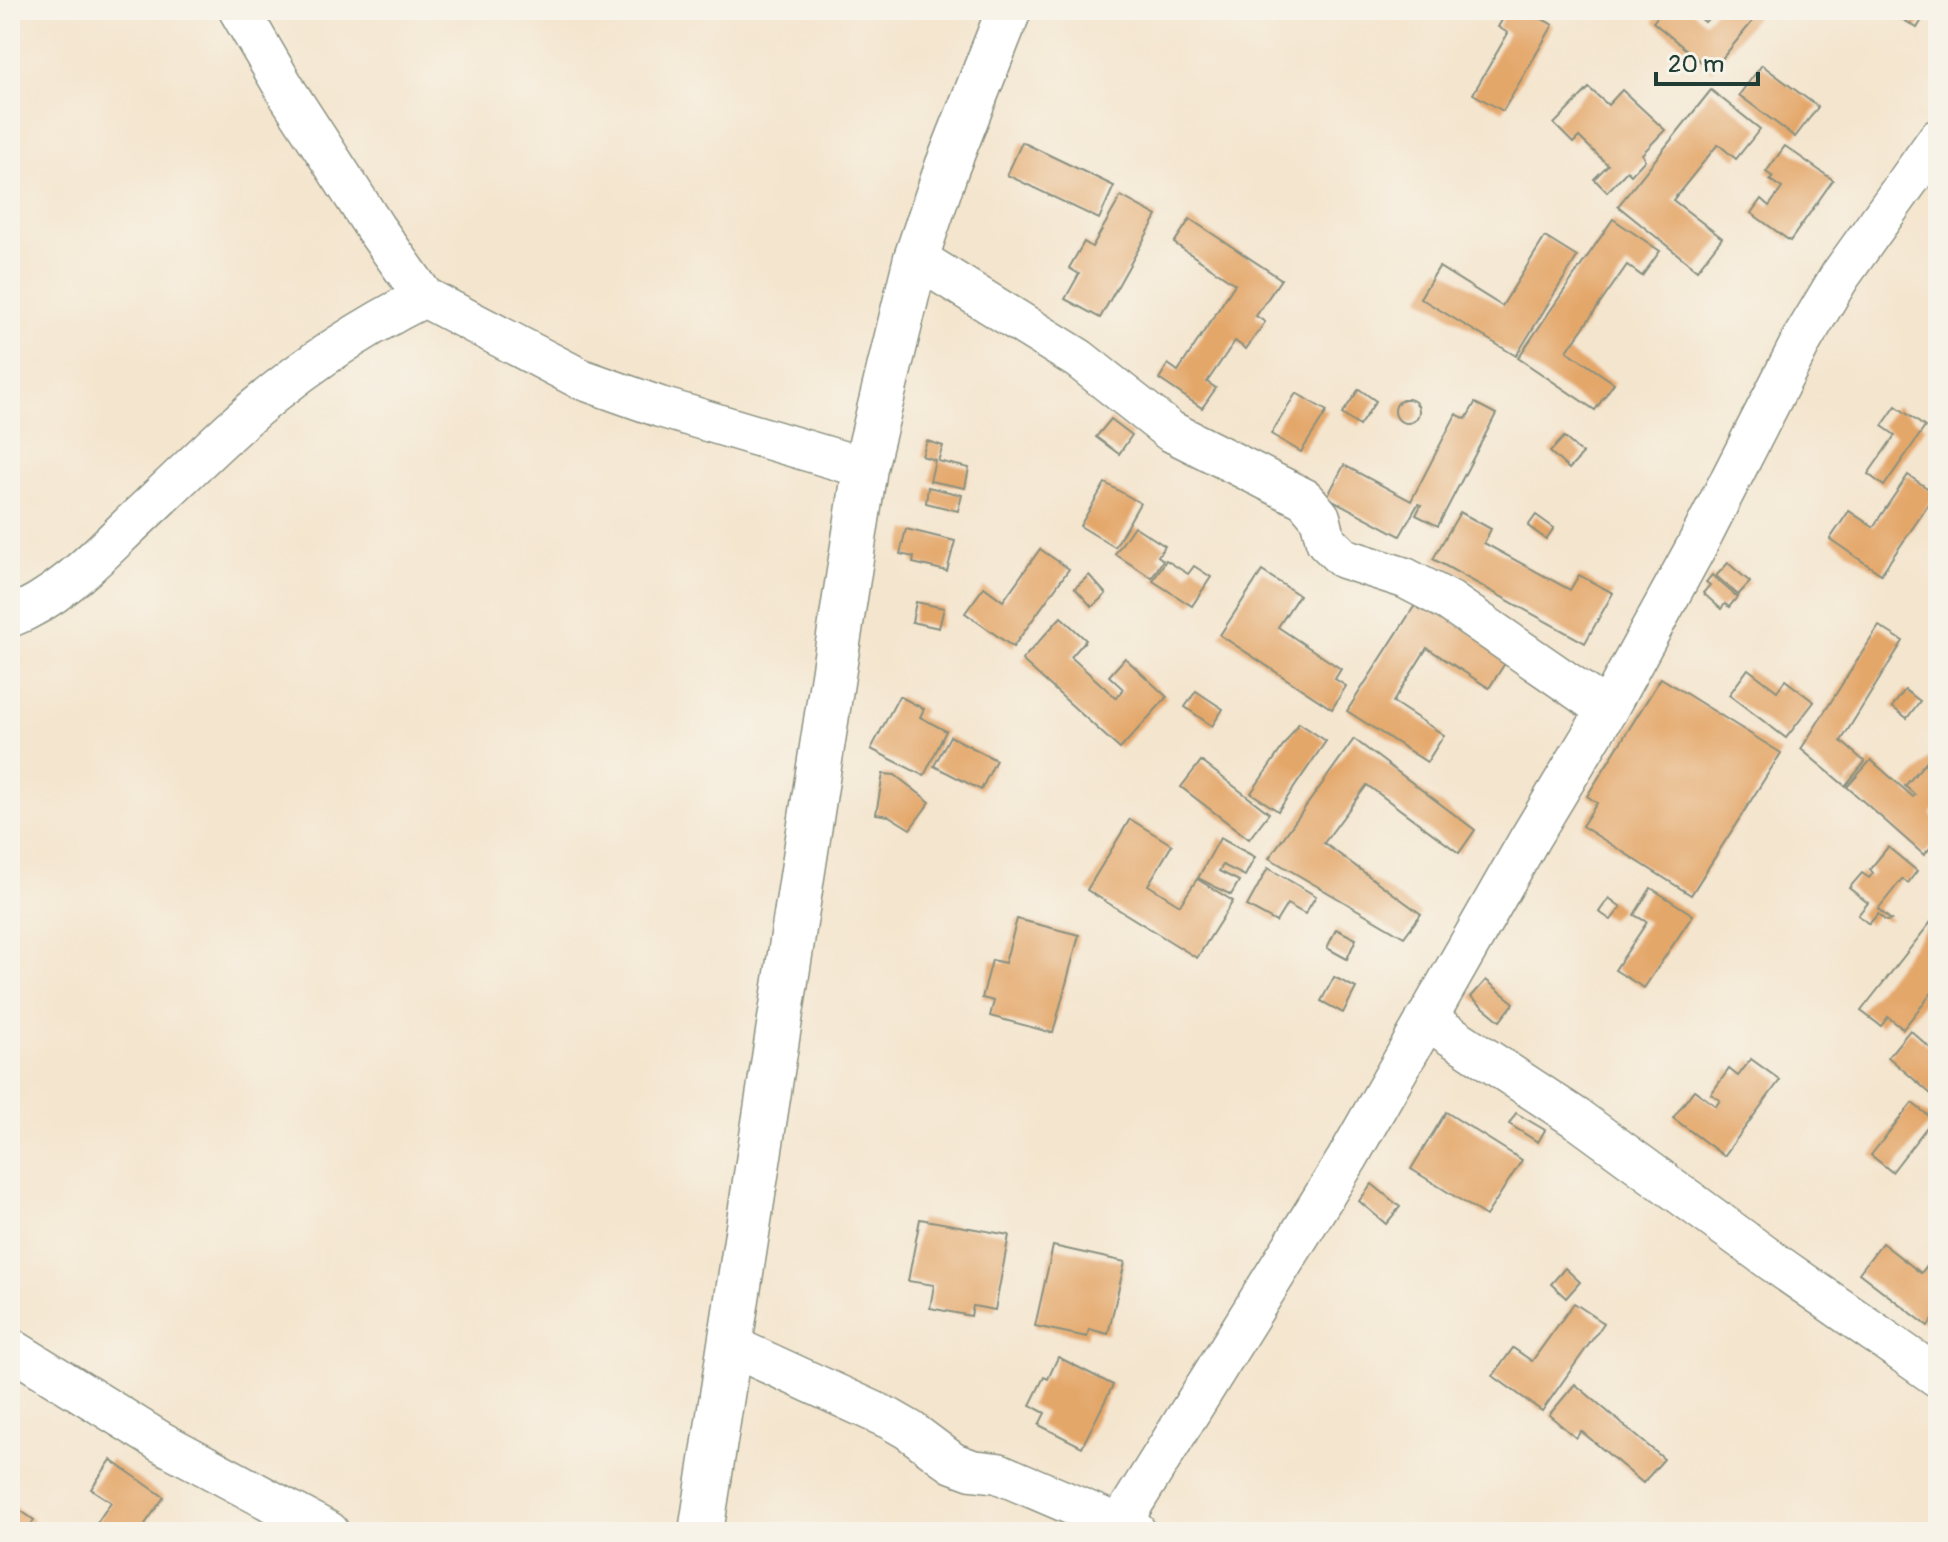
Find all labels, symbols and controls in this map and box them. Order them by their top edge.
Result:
scale bar [1656,36,1758,86]
text: 20 m [1668,50,1724,79]

